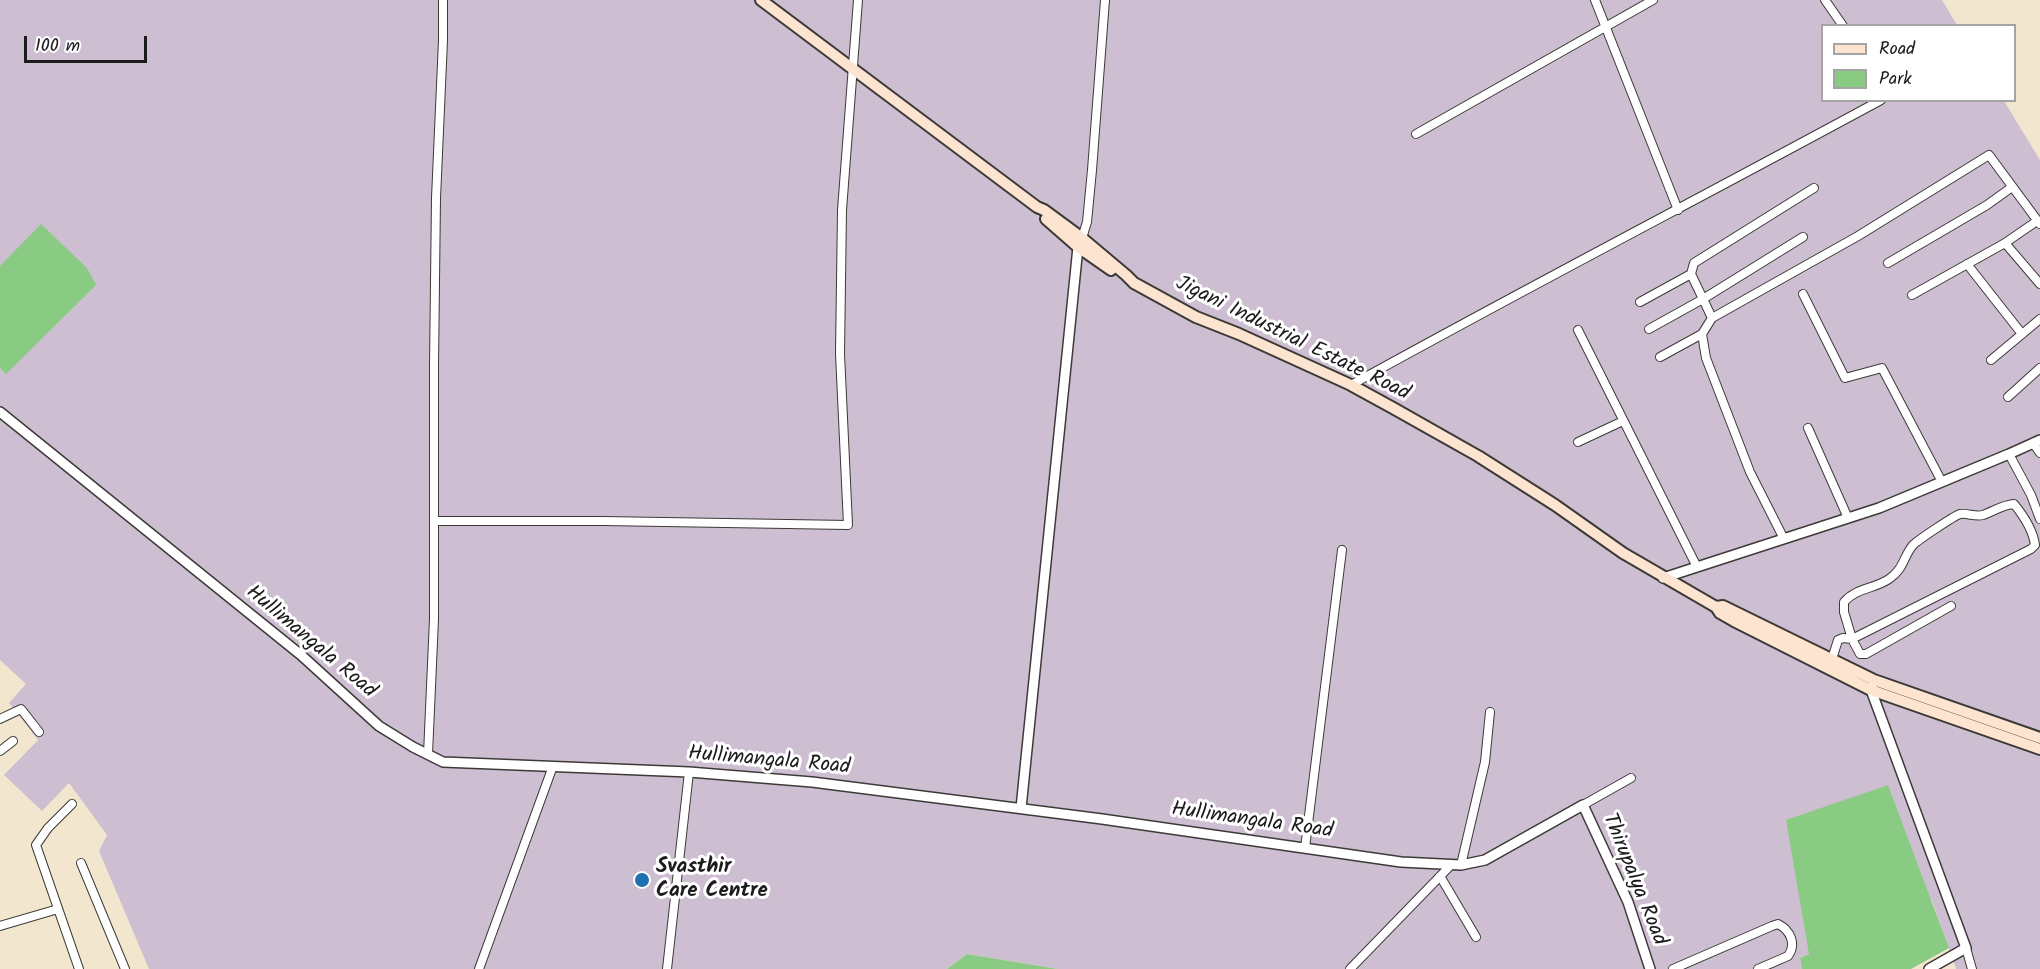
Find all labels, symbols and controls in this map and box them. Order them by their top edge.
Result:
scale bar [27,24,150,62]
legend [1821,24,2016,102]
text: 100 m [35,32,80,61]
text: Road [1879,35,1915,64]
text: Park [1879,65,1912,94]
street label: Jigani Industrial Estate Road [1171,272,1413,408]
street label: Hullimangala Road [240,581,380,705]
street label: Hullimangala Road [687,742,851,782]
street label: Hullimangala Road [1170,798,1334,846]
street label: Thirupalya Road [1595,810,1671,950]
place label: Svasthir Care Centre [656,855,768,905]
marker: Svasthir Care Centre [633,871,651,889]

